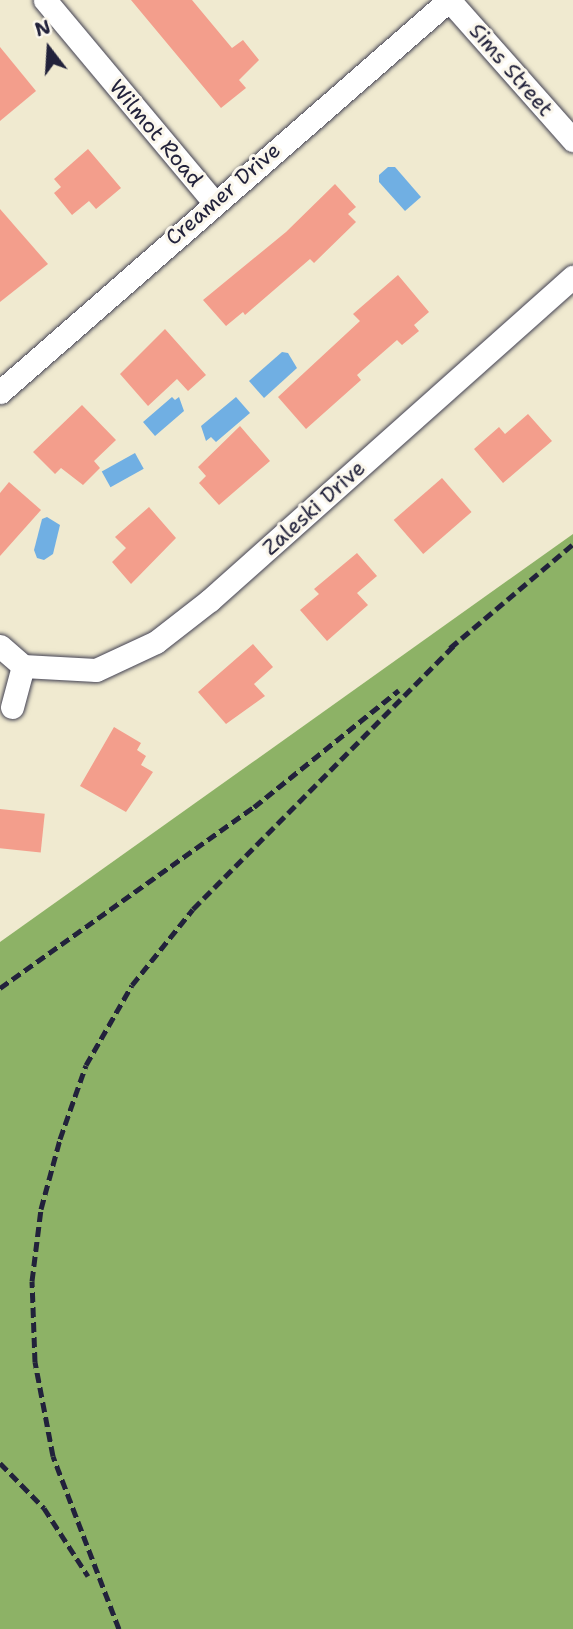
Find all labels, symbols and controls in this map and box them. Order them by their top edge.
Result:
north arrow [14,14,84,84]
text: N [32,14,54,43]
street label: Sims Street [464,19,558,121]
street label: Wilmot Road [104,74,208,192]
street label: Creamer Drive [161,137,285,251]
street label: Zaleski Drive [258,455,370,561]

